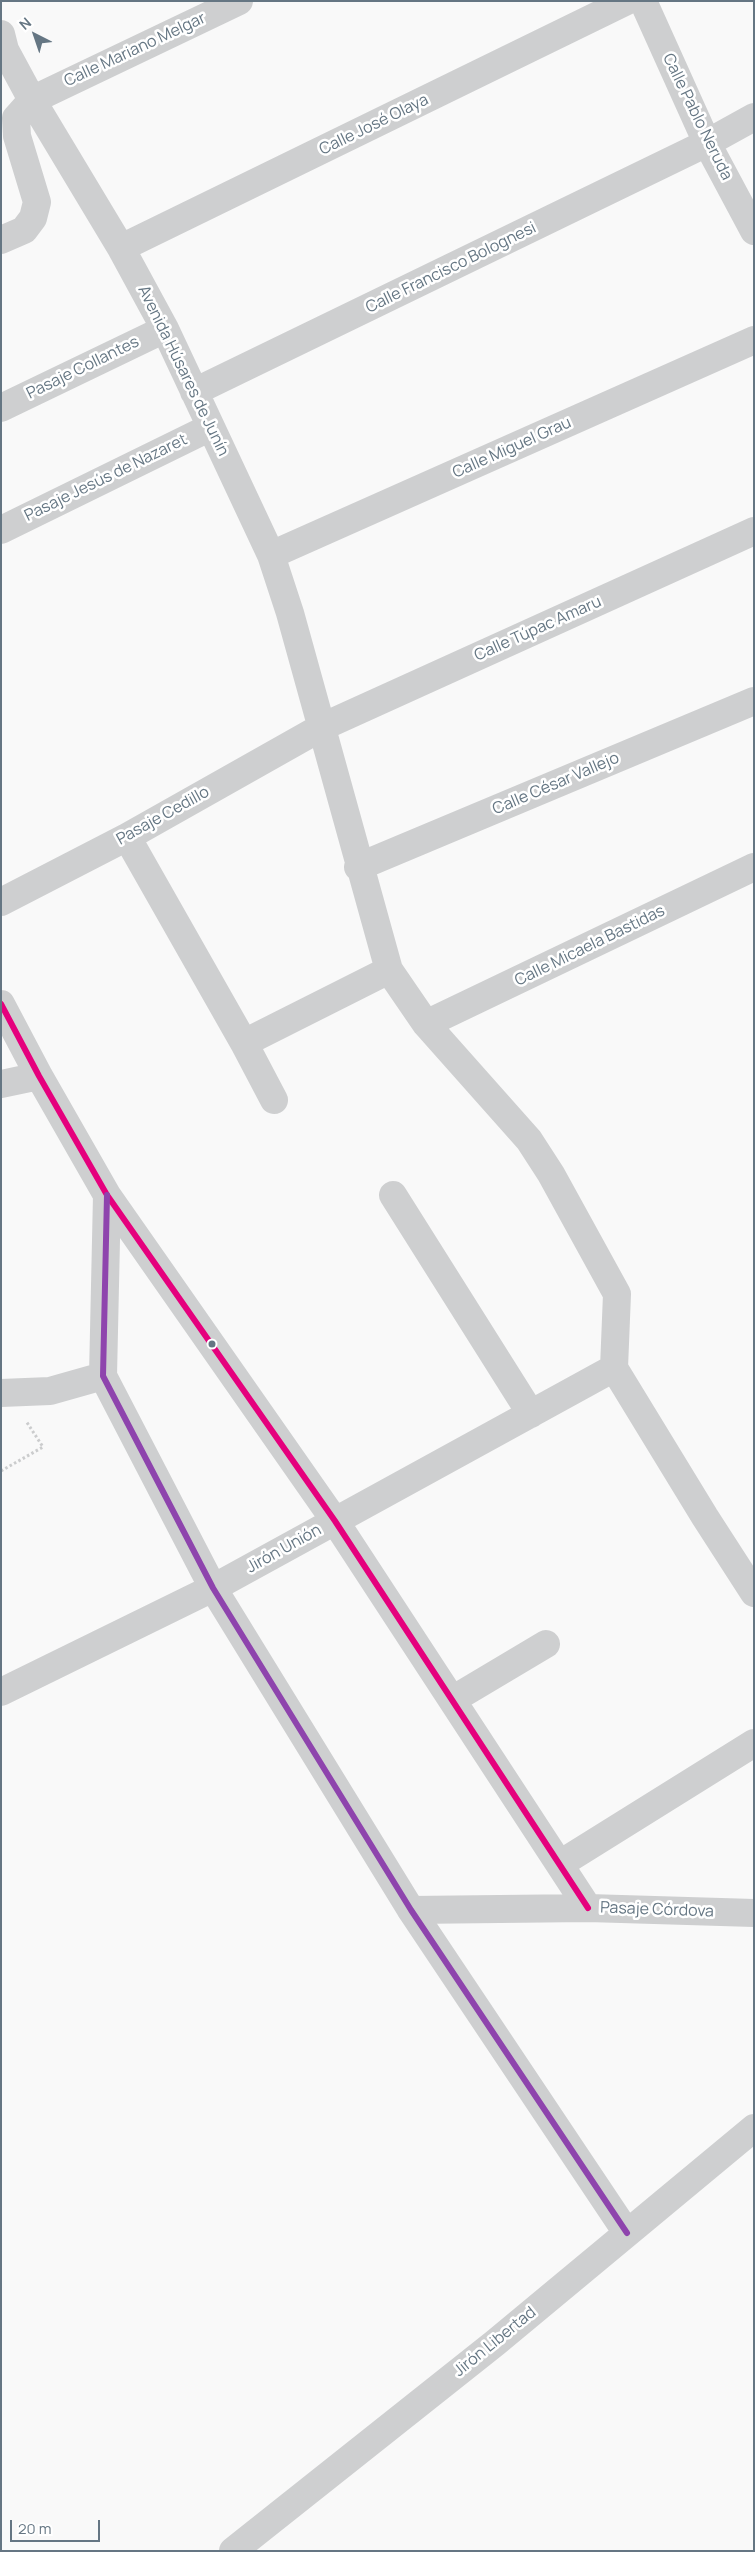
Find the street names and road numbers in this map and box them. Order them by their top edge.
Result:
street label: Calle Mariano Melgar [61,9,209,91]
street label: Calle Pablo Neruda [658,51,736,183]
street label: Calle José Olaya [316,90,432,160]
street label: Calle Francisco Bolognesi [363,218,539,318]
street label: Avenida Húsares de Junín [133,283,233,459]
street label: Pasaje Collantes [24,332,142,404]
street label: Calle Miguel Grau [450,413,574,483]
street label: Pasaje Jesús de Nazaret [22,430,190,526]
street label: Calle Túpac Amaru [472,592,604,666]
street label: Calle César Vallejo [490,749,622,819]
street label: Pasaje Cedillo [113,783,213,849]
street label: Calle Micaela Bastidas [512,901,668,991]
street label: Jirón Unión [243,1521,325,1577]
street label: Pasaje Córdova [600,1898,714,1922]
street label: Jirón Libertad [450,2303,540,2381]

